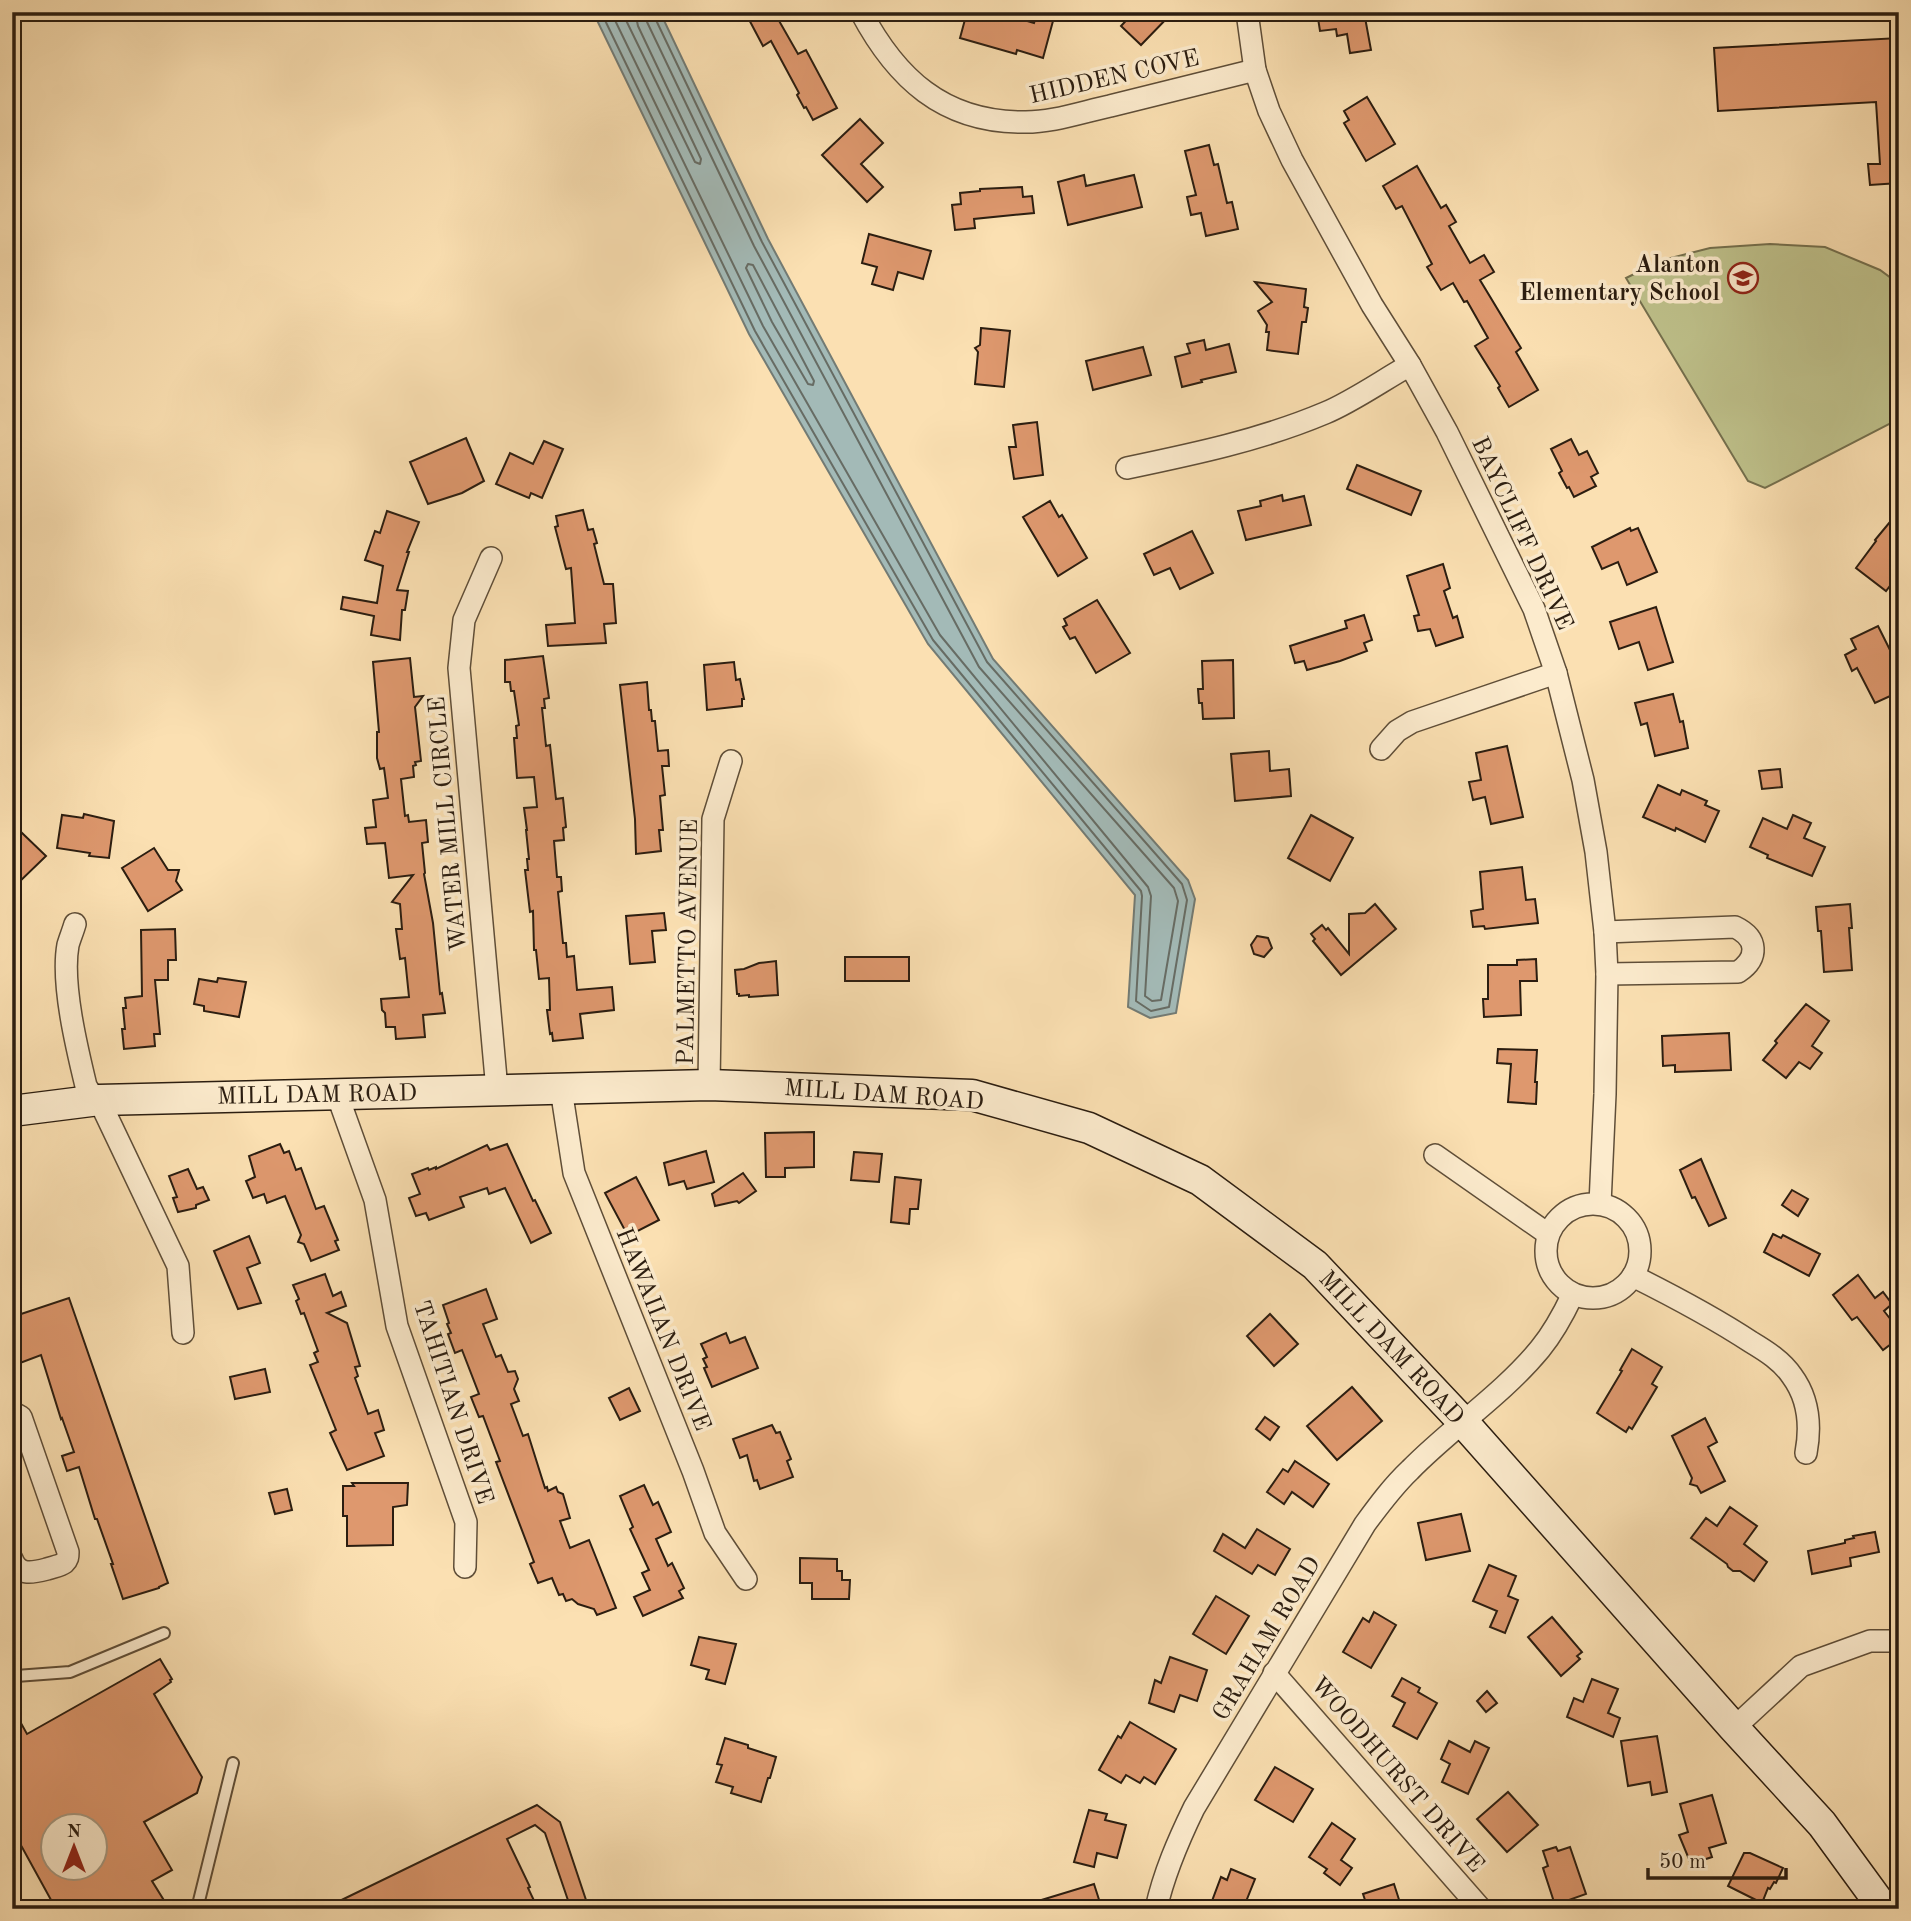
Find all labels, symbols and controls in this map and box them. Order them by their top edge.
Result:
street label: HIDDEN COVE [1027,47,1202,109]
place label: Alanton Elementary School [1519,254,1720,306]
school or university icon: Alanton Elementary School [1726,261,1760,295]
street label: BAYCLIFF DRIVE [1466,434,1576,634]
street label: WATER MILL CIRCLE [426,695,472,952]
street label: PALMETTO AVENUE [675,818,703,1066]
street label: MILL DAM ROAD [783,1077,985,1115]
street label: MILL DAM ROAD [217,1082,417,1110]
street label: HAWAIIAN DRIVE [610,1225,714,1435]
street label: MILL DAM ROAD [1313,1267,1468,1430]
street label: TAHITIAN DRIVE [408,1298,496,1507]
street label: GRAHAM ROAD [1209,1553,1326,1725]
street label: WOODHURST DRIVE [1305,1673,1488,1878]
north arrow [38,1812,108,1882]
text: N [67,1823,82,1842]
scale bar [1648,1837,1787,1881]
text: 50 m [1659,1852,1706,1873]

